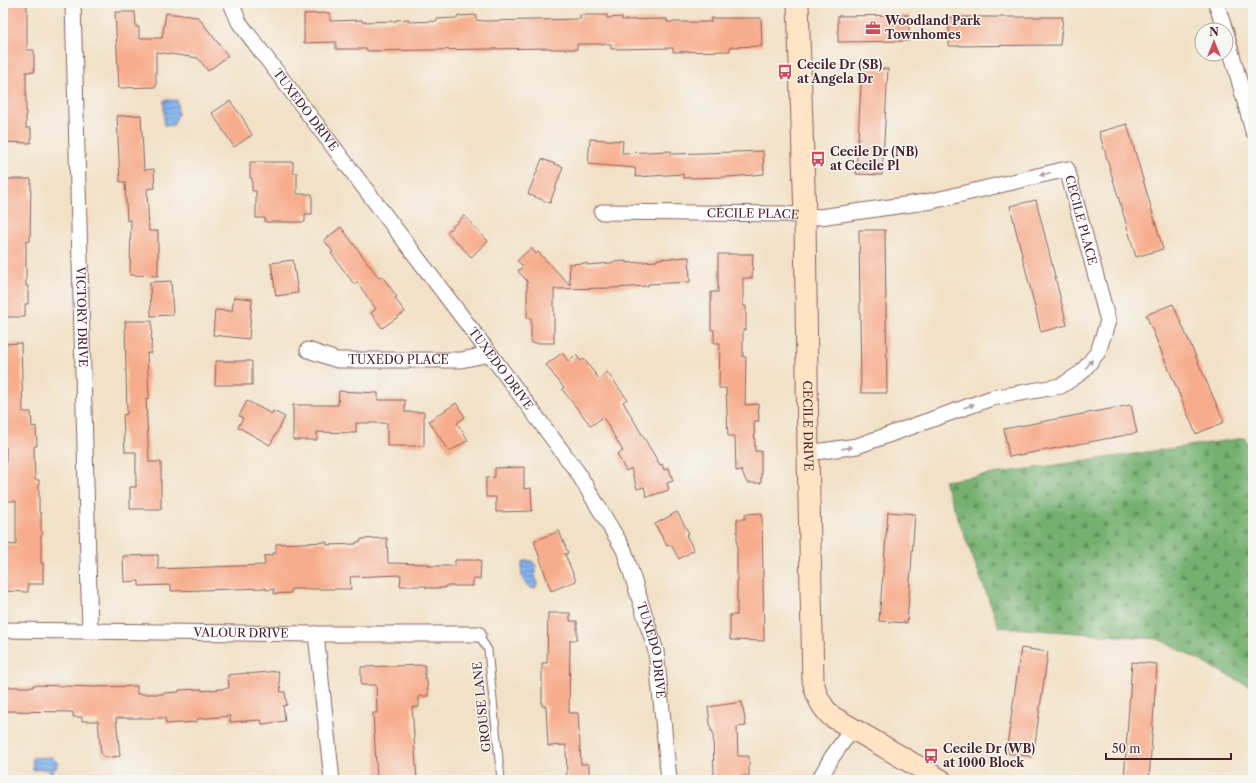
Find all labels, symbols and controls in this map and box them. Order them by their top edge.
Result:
place label: Woodland Park Townhomes [884,13,982,42]
office icon: Woodland Park Townhomes [864,19,882,37]
north arrow [1194,22,1234,62]
text: N [1209,25,1219,39]
place label: Cecile Dr (SB) at Angela Dr [797,57,882,86]
bus stop icon: Cecile Dr (SB) at Angela Dr [776,63,794,81]
street label: TUXEDO DRIVE [270,66,342,154]
place label: Cecile Dr (NB) at Cecile Pl [830,144,918,173]
bus stop icon: Cecile Dr (NB) at Cecile Pl [809,150,827,168]
one-way arrow [1038,172,1051,178]
street label: CECILE PLACE [1062,173,1101,267]
street label: CECILE PLACE [707,205,800,222]
street label: VICTORY DRIVE [73,265,91,367]
street label: TUXEDO DRIVE [466,324,537,412]
street label: TUXEDO PLACE [348,352,449,367]
one-way arrow [1085,358,1093,369]
street label: CECILE DRIVE [800,380,816,471]
one-way arrow [964,402,976,408]
one-way arrow [841,445,853,451]
street label: TUXEDO DRIVE [634,600,669,699]
street label: VALOUR DRIVE [192,624,289,641]
street label: GROUSE LANE [469,661,494,753]
scale bar [1106,735,1231,761]
place label: Cecile Dr (WB) at 1000 Block [943,741,1035,770]
text: 50 m [1112,741,1141,756]
bus stop icon: Cecile Dr (WB) at 1000 Block [922,747,940,765]

